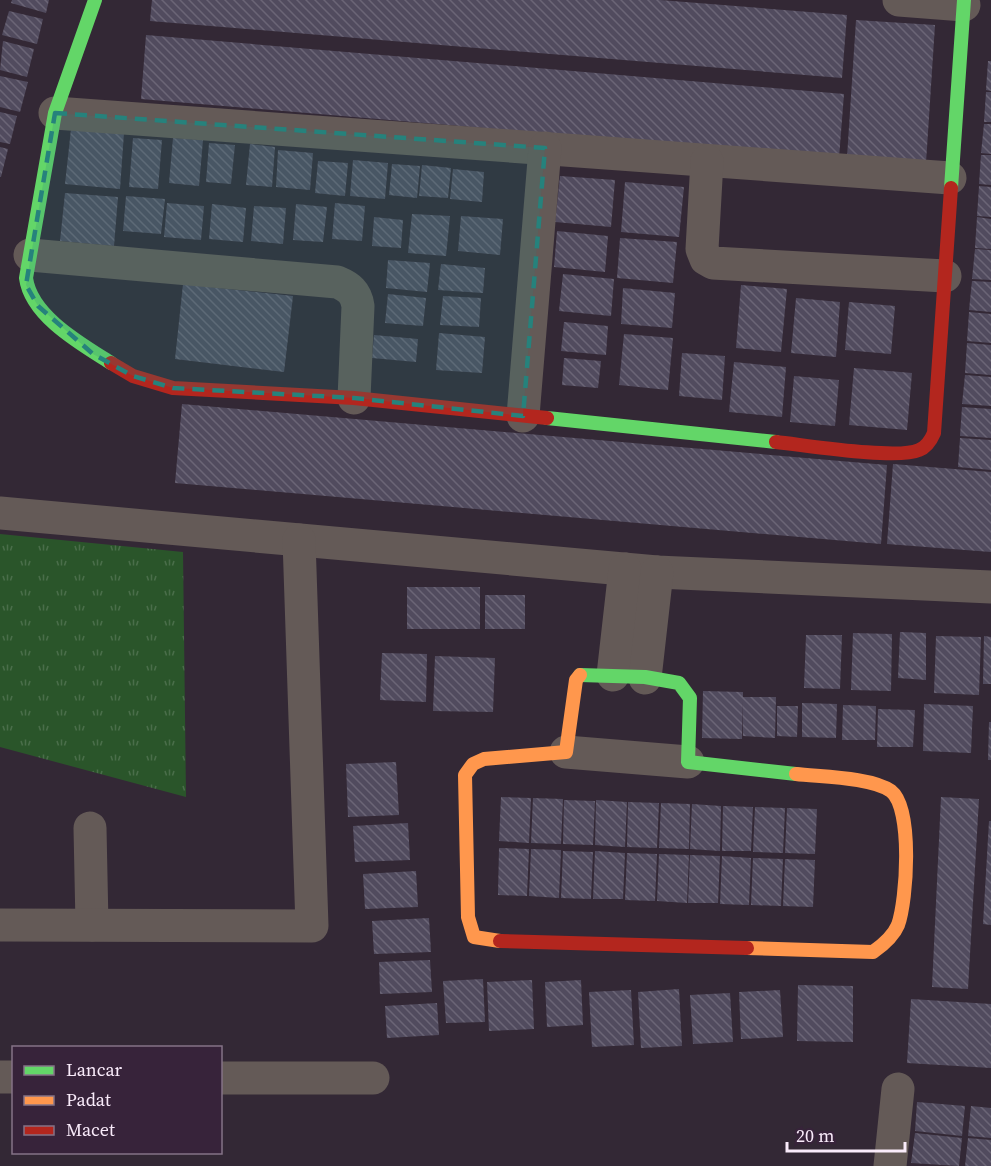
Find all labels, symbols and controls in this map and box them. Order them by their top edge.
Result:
legend [12,1046,222,1154]
text: Lancar [66,1057,123,1082]
text: Padat [66,1087,111,1112]
scale bar [787,1115,906,1153]
text: Macet [66,1117,115,1142]
text: 20 m [796,1123,834,1148]

